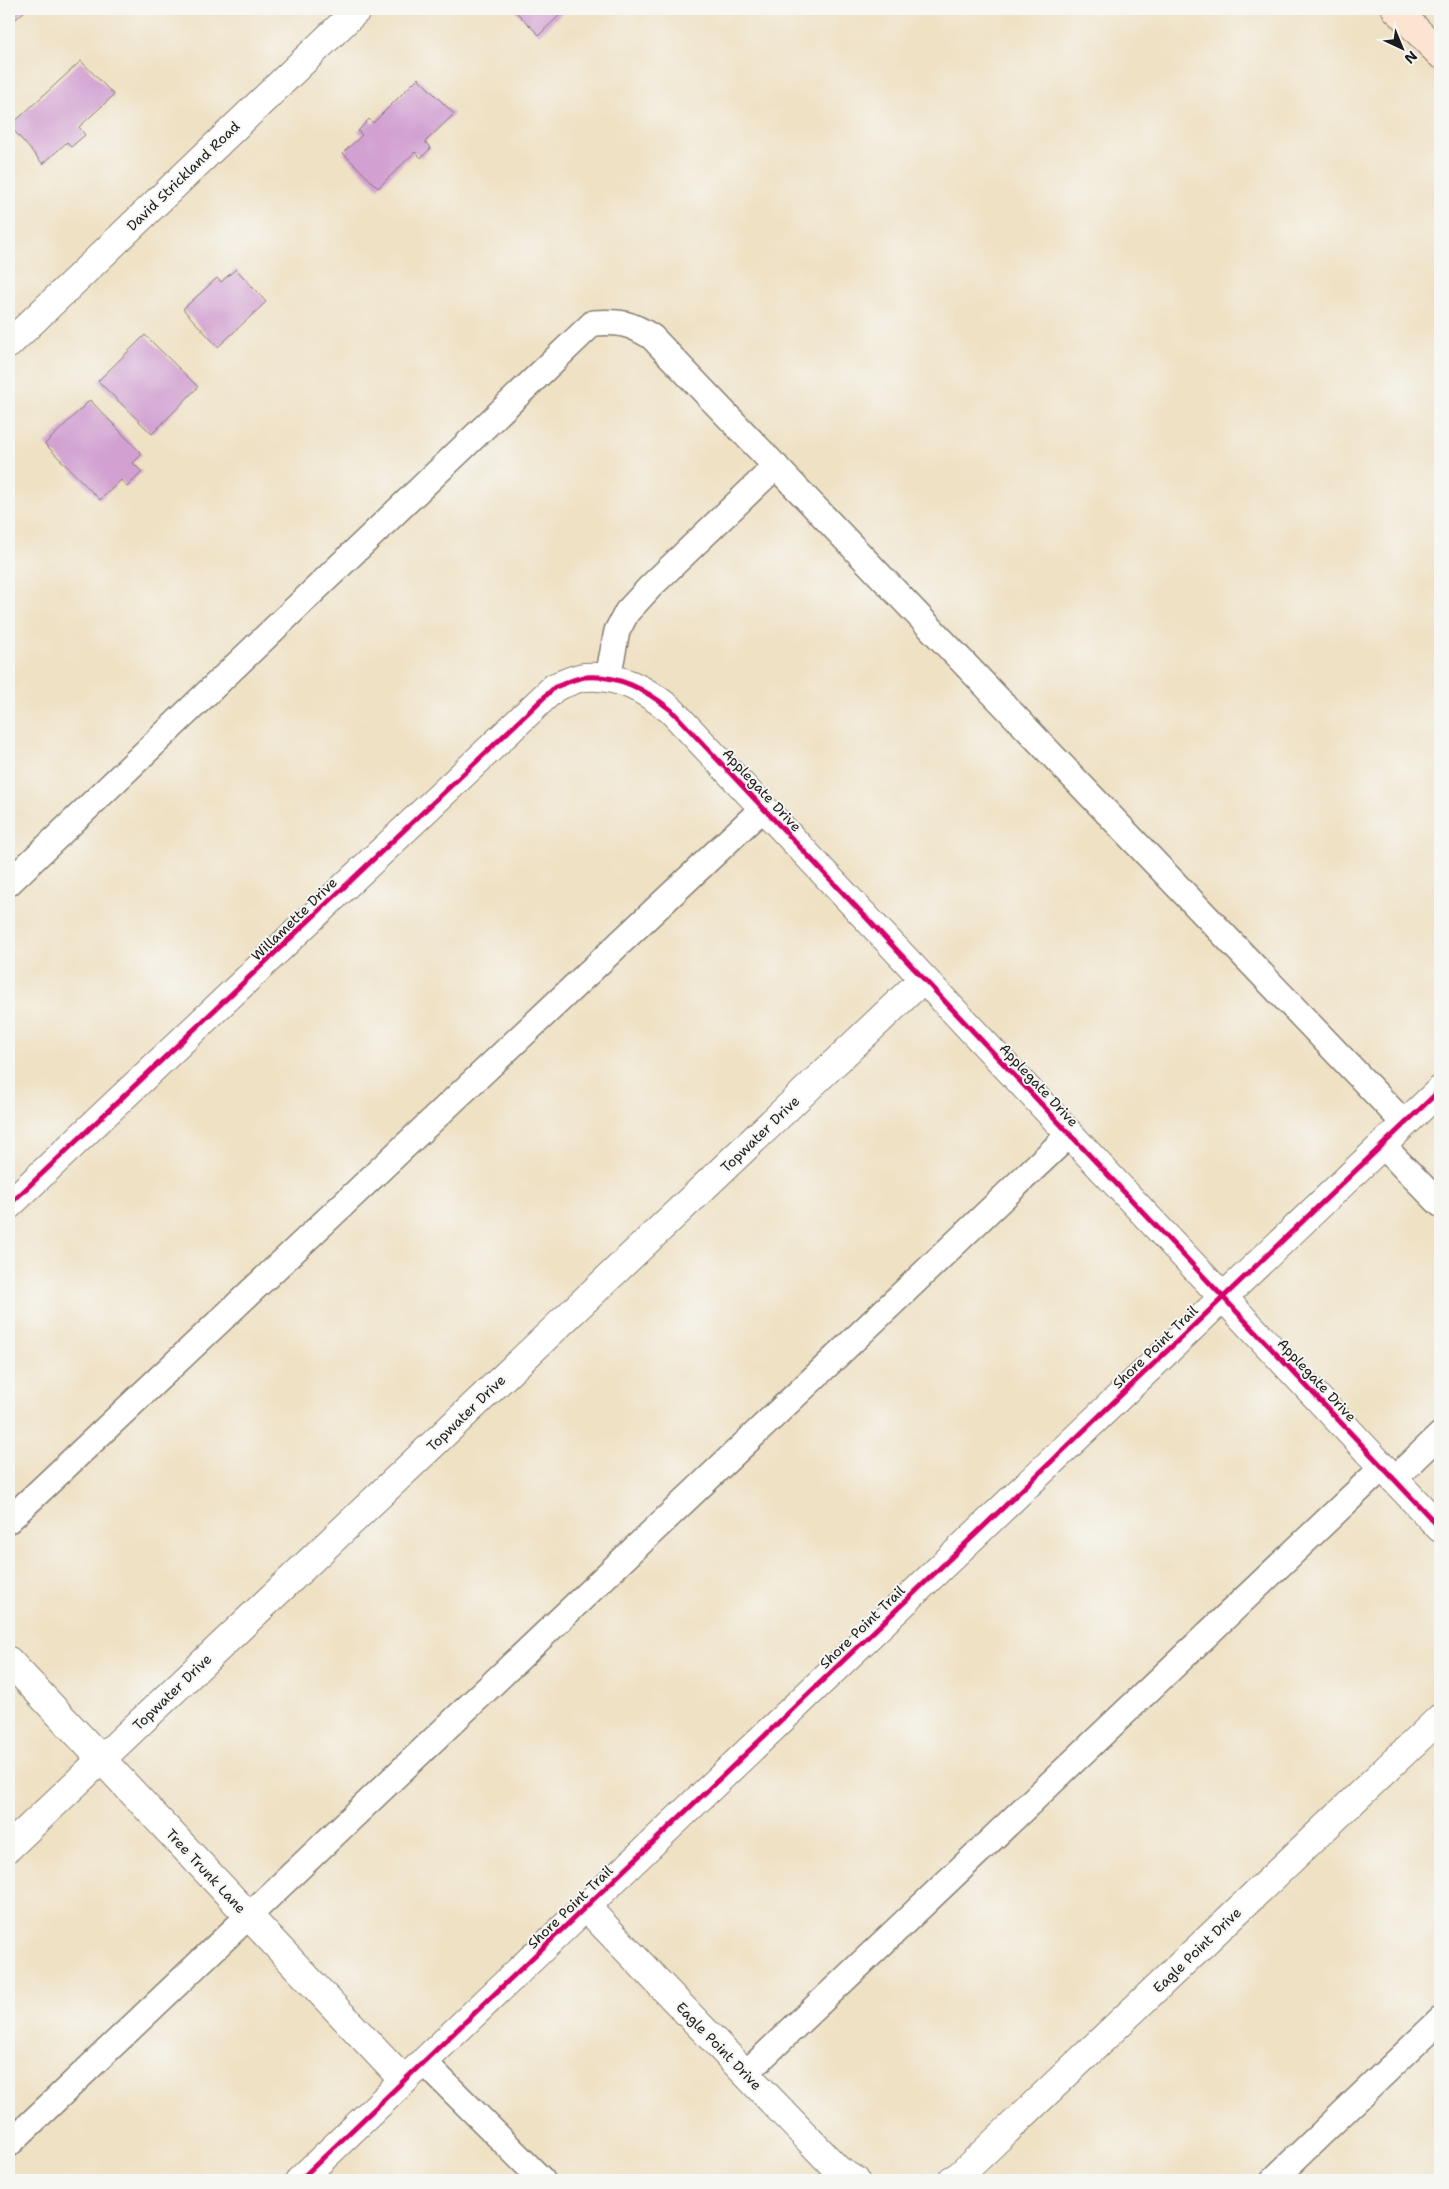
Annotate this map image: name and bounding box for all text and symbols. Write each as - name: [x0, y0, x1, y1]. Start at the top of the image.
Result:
- north arrow: [1376, 22, 1426, 72]
- text: N: [1401, 47, 1421, 68]
- street label: David Strickland Road: [123, 117, 243, 235]
- street label: Applegate Drive: [719, 745, 805, 836]
- street label: Willamette Drive: [247, 873, 341, 965]
- street label: Applegate Drive: [996, 1040, 1082, 1131]
- street label: Topwater Drive: [717, 1092, 803, 1176]
- street label: Shore Point Trail: [1108, 1301, 1202, 1392]
- street label: Applegate Drive: [1274, 1335, 1360, 1426]
- street label: Topwater Drive: [423, 1371, 509, 1455]
- street label: Shore Point Trail: [815, 1581, 909, 1672]
- street label: Topwater Drive: [129, 1650, 215, 1734]
- street label: Tree Trunk Lane: [162, 1825, 250, 1917]
- street label: Shore Point Trail: [523, 1861, 617, 1952]
- street label: Eagle Point Drive: [1149, 1903, 1245, 1997]
- street label: Eagle Point Drive: [672, 1998, 766, 2094]

